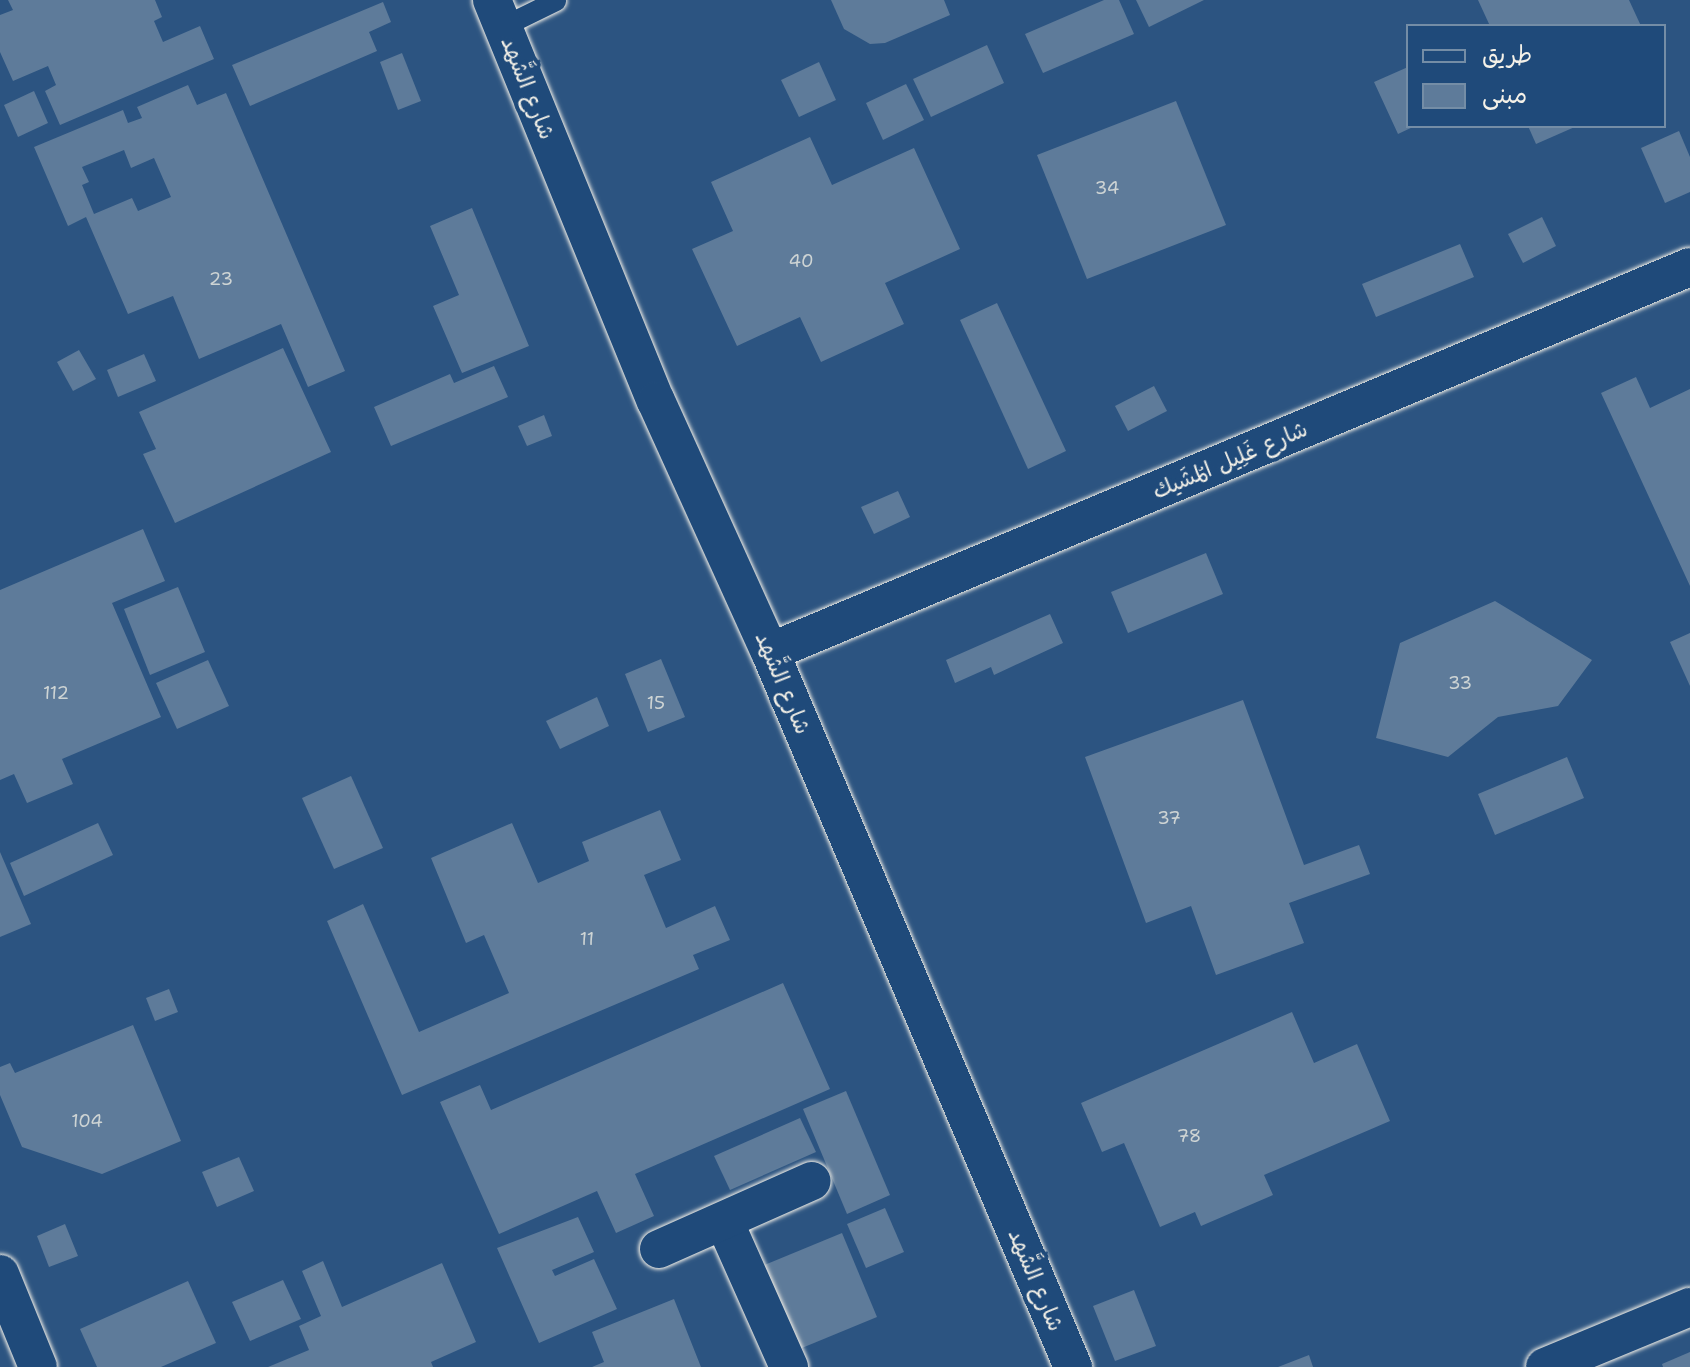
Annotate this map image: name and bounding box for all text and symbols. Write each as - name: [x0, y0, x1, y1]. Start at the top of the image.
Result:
- legend: [1406, 24, 1666, 128]
- street label: شارع الشَّهد: [495, 33, 561, 143]
- text: طريق: [1482, 39, 1532, 71]
- text: مبنى: [1482, 79, 1527, 111]
- house number: 34: [1095, 177, 1119, 199]
- house number: 40: [788, 250, 814, 272]
- house number: 23: [209, 268, 233, 290]
- street label: شارع غَلِيل المُشَيك: [1148, 415, 1312, 505]
- street label: شارع الشَّهد: [750, 628, 816, 738]
- house number: 33: [1448, 672, 1472, 694]
- house number: 112: [43, 682, 69, 704]
- house number: 15: [647, 692, 665, 714]
- house number: 37: [1157, 807, 1181, 829]
- house number: 11: [580, 928, 594, 950]
- house number: 104: [71, 1110, 103, 1132]
- house number: 78: [1177, 1125, 1201, 1147]
- street label: شارع الشَّهد: [1003, 1225, 1069, 1335]

